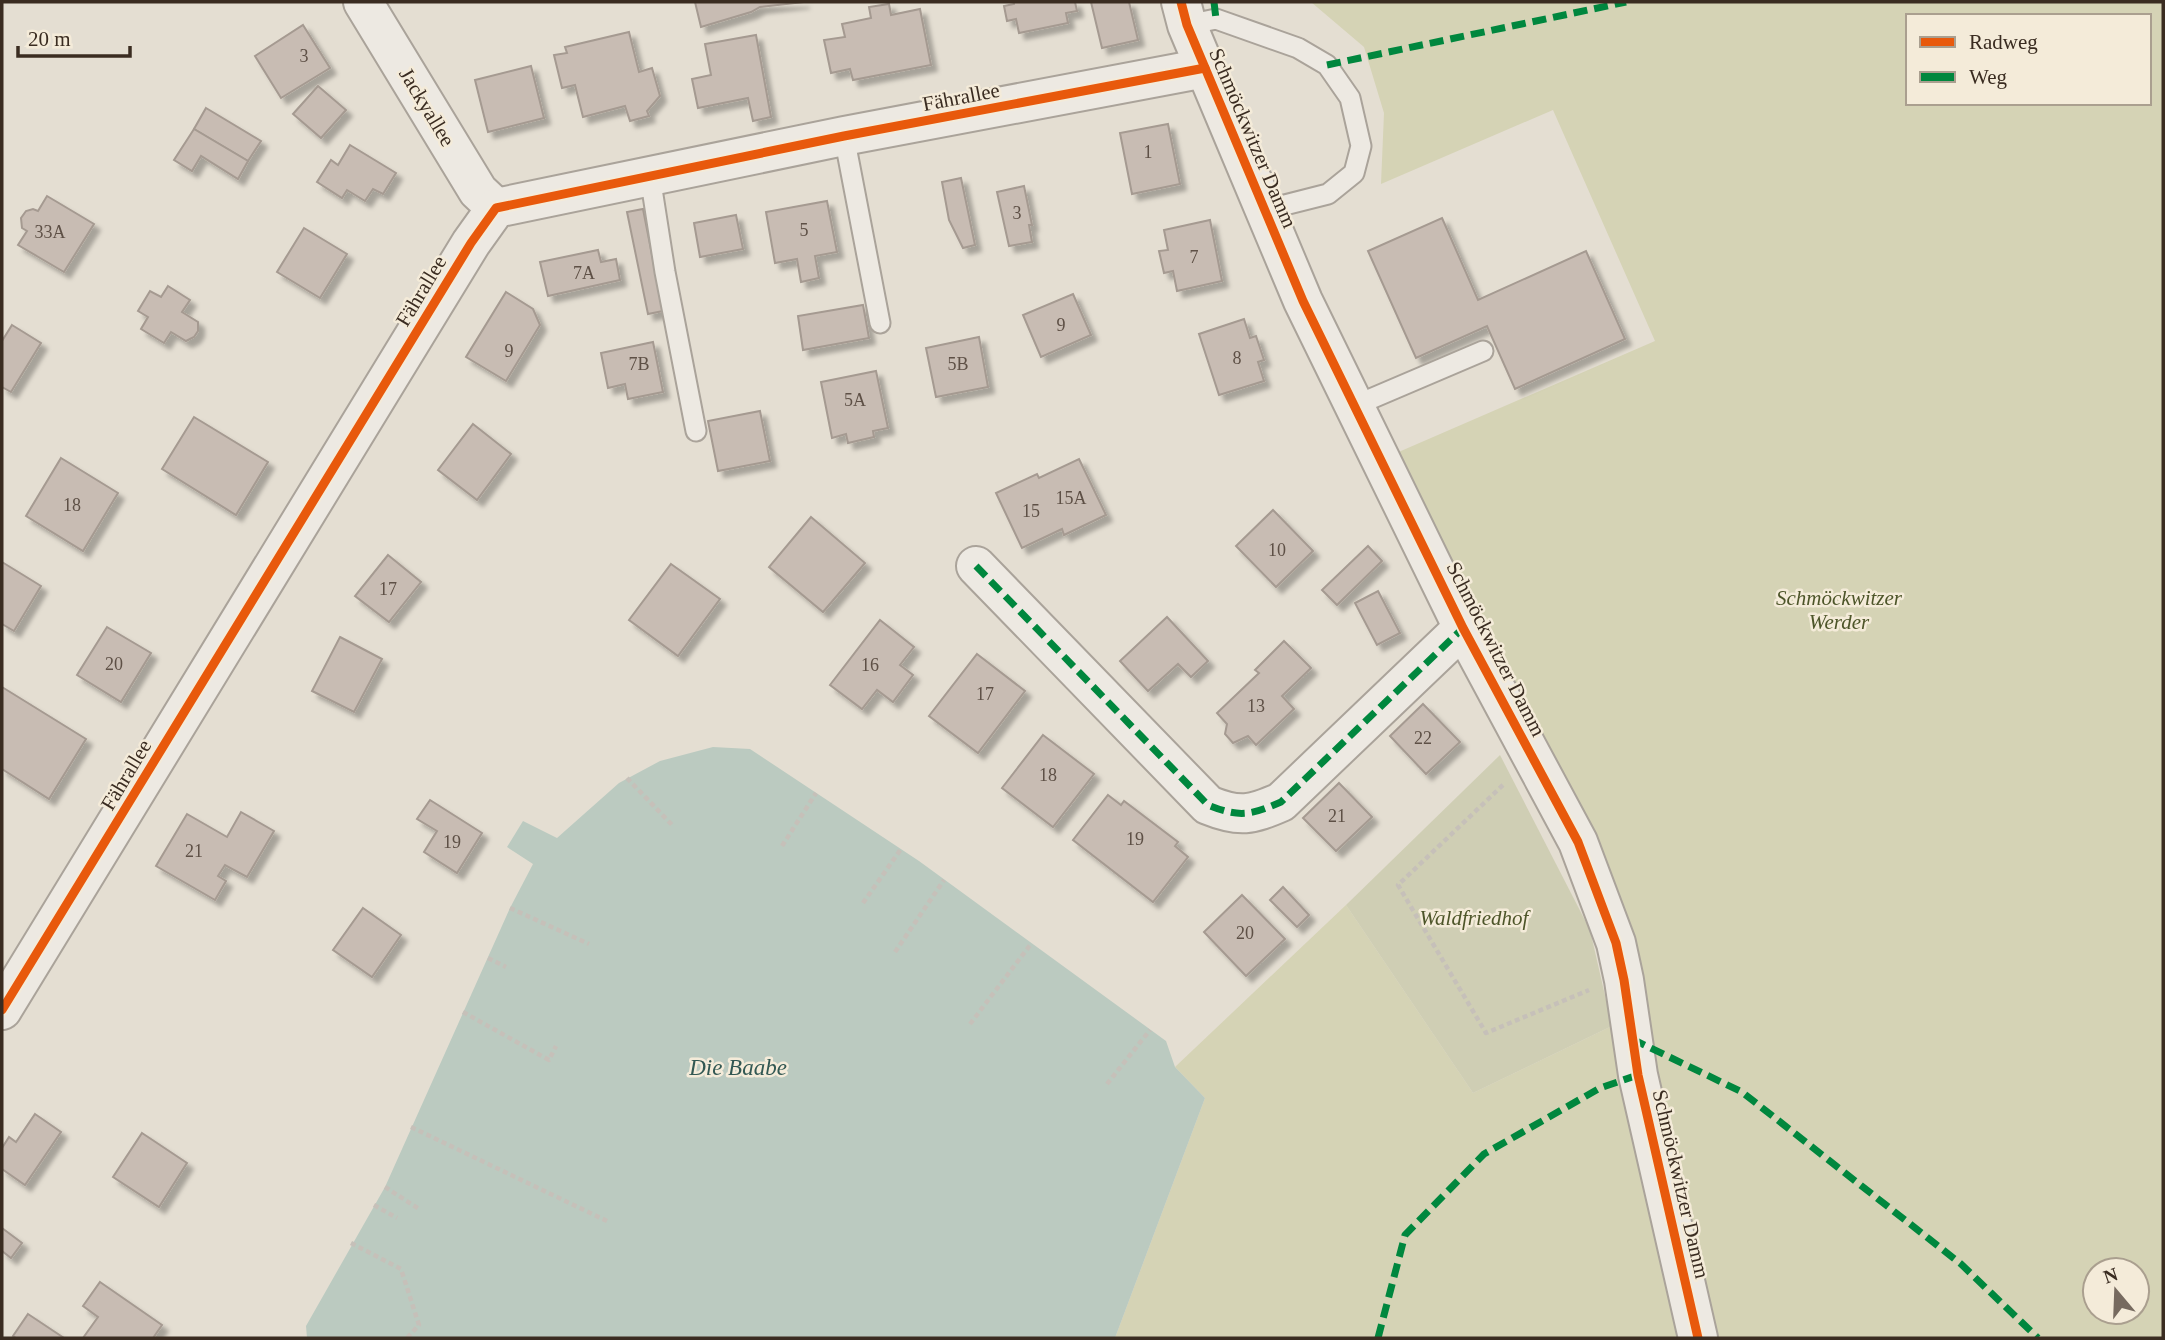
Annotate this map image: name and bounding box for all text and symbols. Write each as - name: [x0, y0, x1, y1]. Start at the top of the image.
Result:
- scale bar: [18, 14, 130, 58]
- legend: [1906, 14, 2151, 105]
- text: 20 m: [28, 27, 71, 51]
- text: Radweg: [1969, 30, 2038, 54]
- street label: Schmöckwitzer Damm: [1204, 44, 1302, 232]
- house number: 3: [300, 46, 309, 66]
- street label: Jackyallee: [394, 63, 460, 151]
- text: Weg: [1969, 65, 2007, 89]
- street label: Fährallee: [920, 78, 1002, 116]
- house number: 1: [1144, 142, 1153, 162]
- house number: 3: [1013, 203, 1022, 223]
- house number: 5: [800, 220, 809, 240]
- house number: 33A: [35, 222, 66, 242]
- house number: 7: [1190, 247, 1199, 267]
- street label: Fährallee: [391, 251, 451, 331]
- house number: 7A: [573, 263, 595, 283]
- house number: 9: [1057, 315, 1066, 335]
- house number: 9: [505, 341, 514, 361]
- house number: 8: [1233, 348, 1242, 368]
- house number: 7B: [628, 354, 650, 374]
- house number: 5B: [947, 354, 969, 374]
- house number: 5A: [844, 390, 866, 410]
- house number: 15A: [1056, 488, 1087, 508]
- house number: 18: [63, 495, 81, 515]
- house number: 15: [1022, 501, 1040, 521]
- house number: 10: [1268, 540, 1286, 560]
- street label: Schmöckwitzer Damm: [1441, 558, 1551, 740]
- house number: 17: [379, 579, 397, 599]
- park label: Schmöckwitzer Werder: [1776, 586, 1903, 634]
- house number: 20: [105, 654, 123, 674]
- house number: 16: [861, 655, 879, 675]
- house number: 17: [976, 684, 994, 704]
- house number: 13: [1247, 696, 1265, 716]
- house number: 22: [1414, 728, 1432, 748]
- street label: Fährallee: [96, 735, 156, 815]
- house number: 18: [1039, 765, 1057, 785]
- house number: 21: [1328, 806, 1346, 826]
- house number: 19: [1126, 829, 1144, 849]
- house number: 19: [443, 832, 461, 852]
- house number: 21: [185, 841, 203, 861]
- park label: Waldfriedhof: [1420, 906, 1532, 930]
- house number: 20: [1236, 923, 1254, 943]
- water label: Die Baabe: [688, 1055, 787, 1080]
- street label: Schmöckwitzer Damm: [1648, 1087, 1714, 1281]
- north arrow: [2081, 1256, 2151, 1326]
- text: N: [2101, 1263, 2121, 1288]

